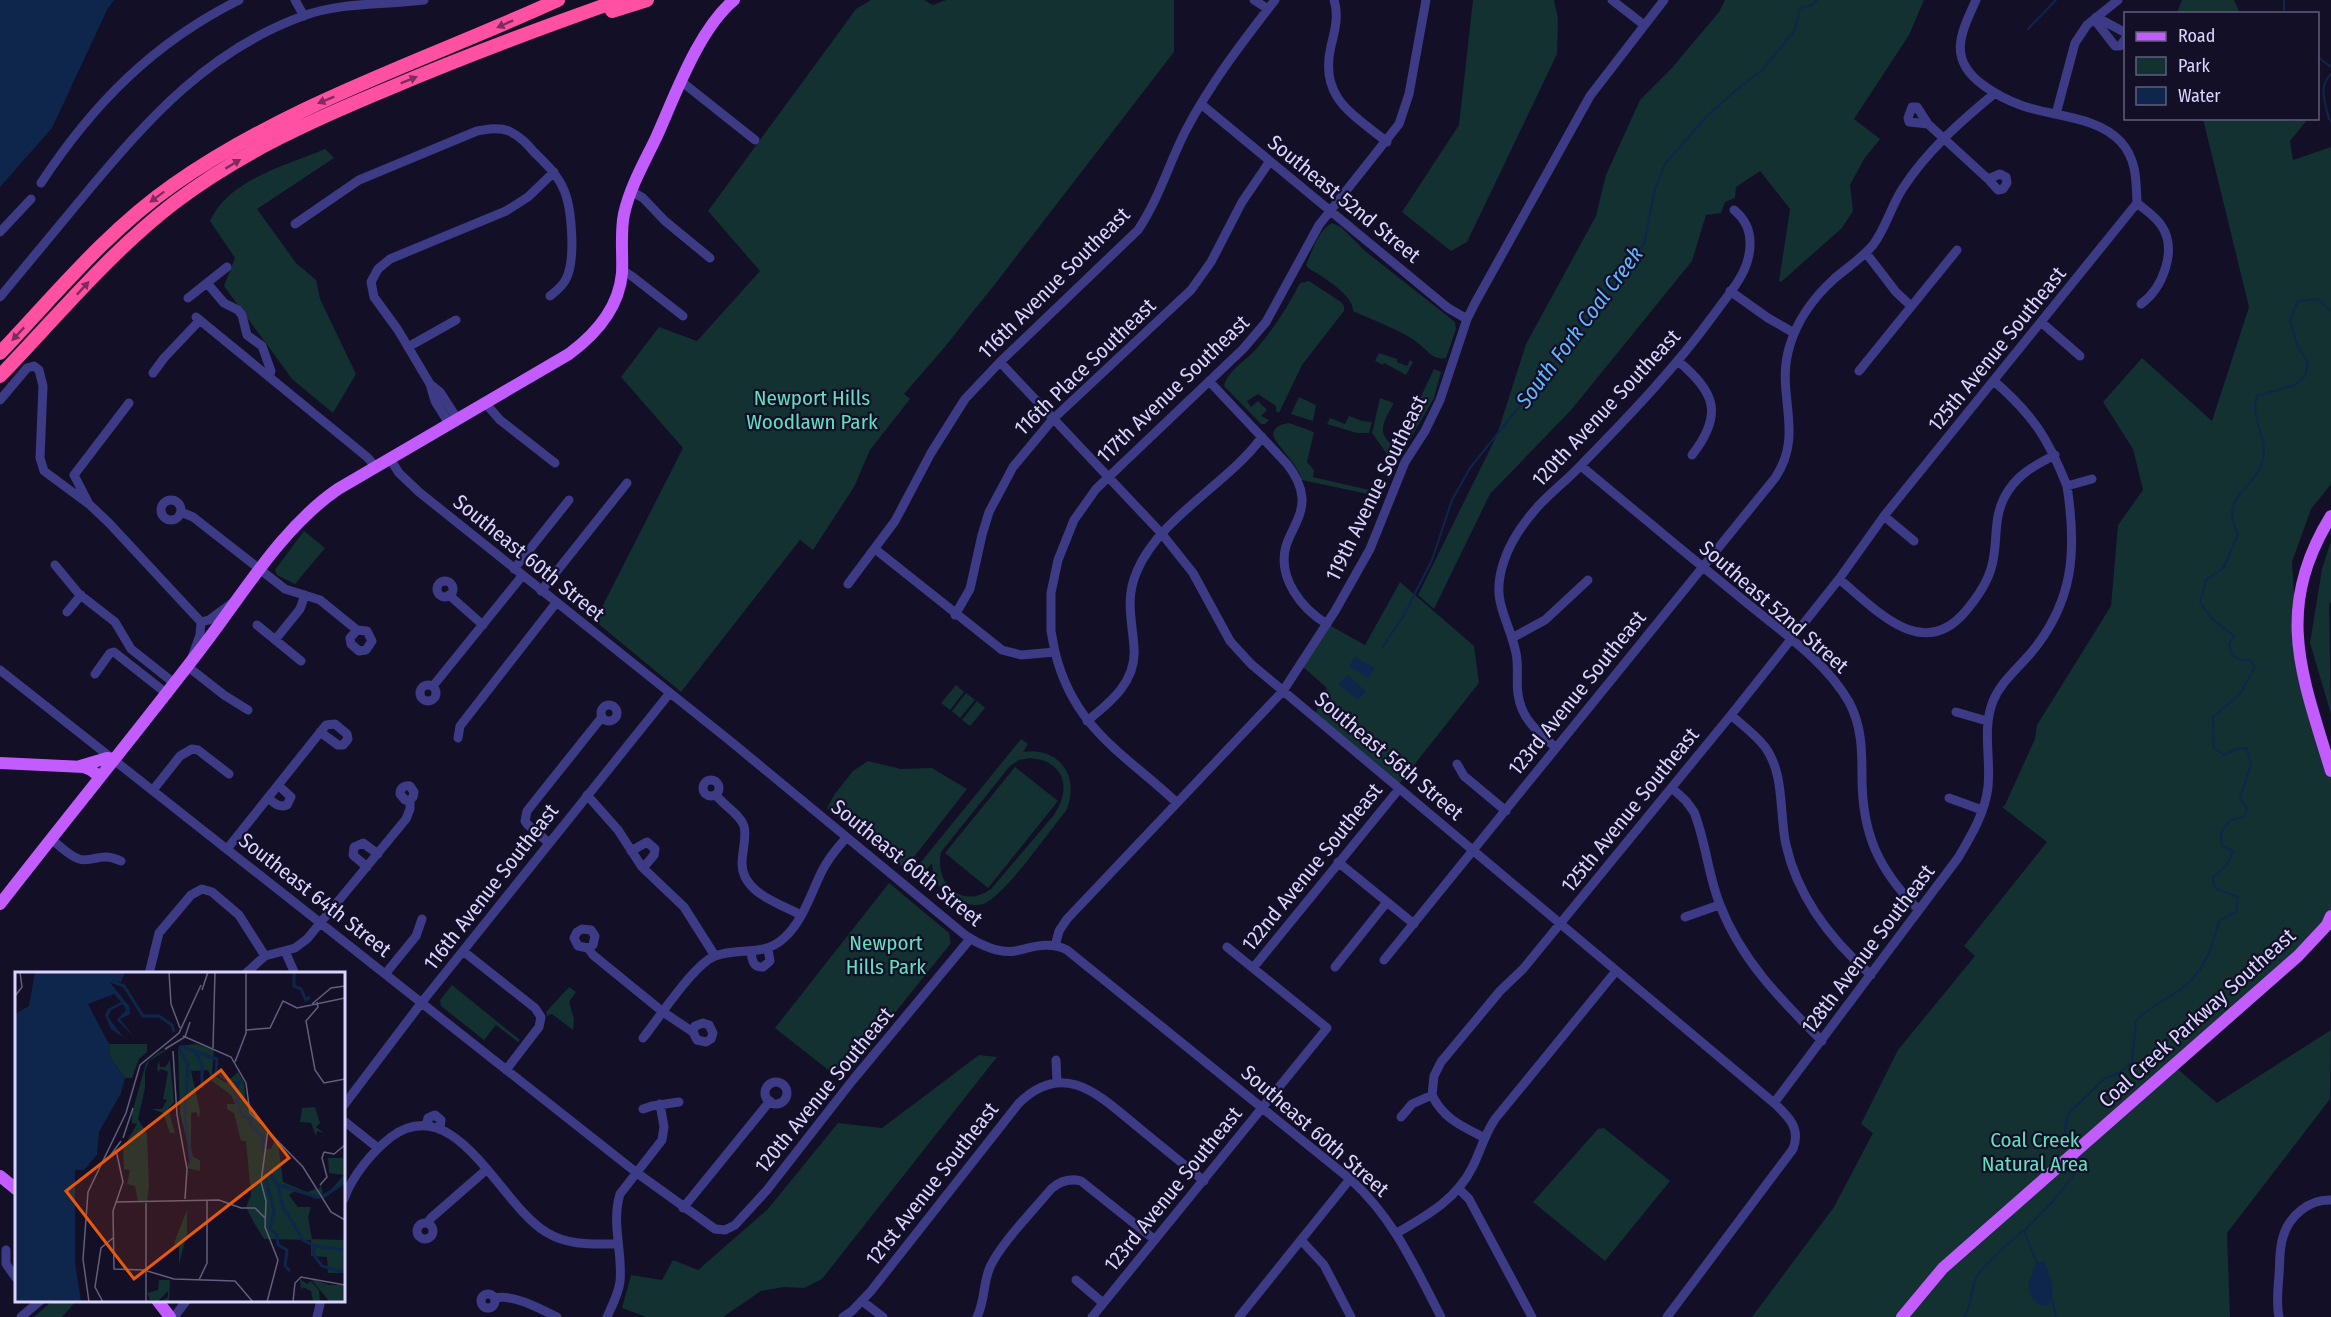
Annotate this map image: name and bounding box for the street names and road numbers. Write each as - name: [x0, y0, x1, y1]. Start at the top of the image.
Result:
- street label: Southeast 52nd Street: [1262, 129, 1426, 269]
- street label: 116th Avenue Southeast: [973, 202, 1135, 364]
- street label: 125th Avenue Southeast: [1923, 261, 2071, 437]
- street label: 116th Place Southeast: [1009, 293, 1161, 441]
- street label: 117th Avenue Southeast: [1091, 309, 1255, 469]
- street label: 120th Avenue Southeast: [1526, 324, 1686, 492]
- street label: 119th Avenue Southeast: [1320, 391, 1432, 585]
- street label: Southeast 60th Street: [448, 489, 610, 627]
- street label: Southeast 52nd Street: [1694, 535, 1854, 679]
- street label: 123rd Avenue Southeast: [1503, 605, 1651, 781]
- street label: Southeast 56th Street: [1309, 686, 1469, 826]
- street label: 125th Avenue Southeast: [1556, 722, 1704, 898]
- street label: 122nd Avenue Southeast: [1236, 778, 1388, 956]
- street label: Southeast 60th Street: [826, 794, 988, 932]
- street label: 116th Avenue Southeast: [418, 799, 564, 975]
- street label: Southeast 64th Street: [233, 827, 397, 963]
- street label: 128th Avenue Southeast: [1796, 859, 1940, 1039]
- street label: Coal Creek Parkway Southeast: [2093, 923, 2301, 1113]
- street label: 120th Avenue Southeast: [749, 1002, 899, 1178]
- street label: Southeast 60th Street: [1236, 1060, 1394, 1202]
- street label: 121st Avenue Southeast: [860, 1097, 1004, 1271]
- street label: 123rd Avenue Southeast: [1099, 1101, 1247, 1277]

